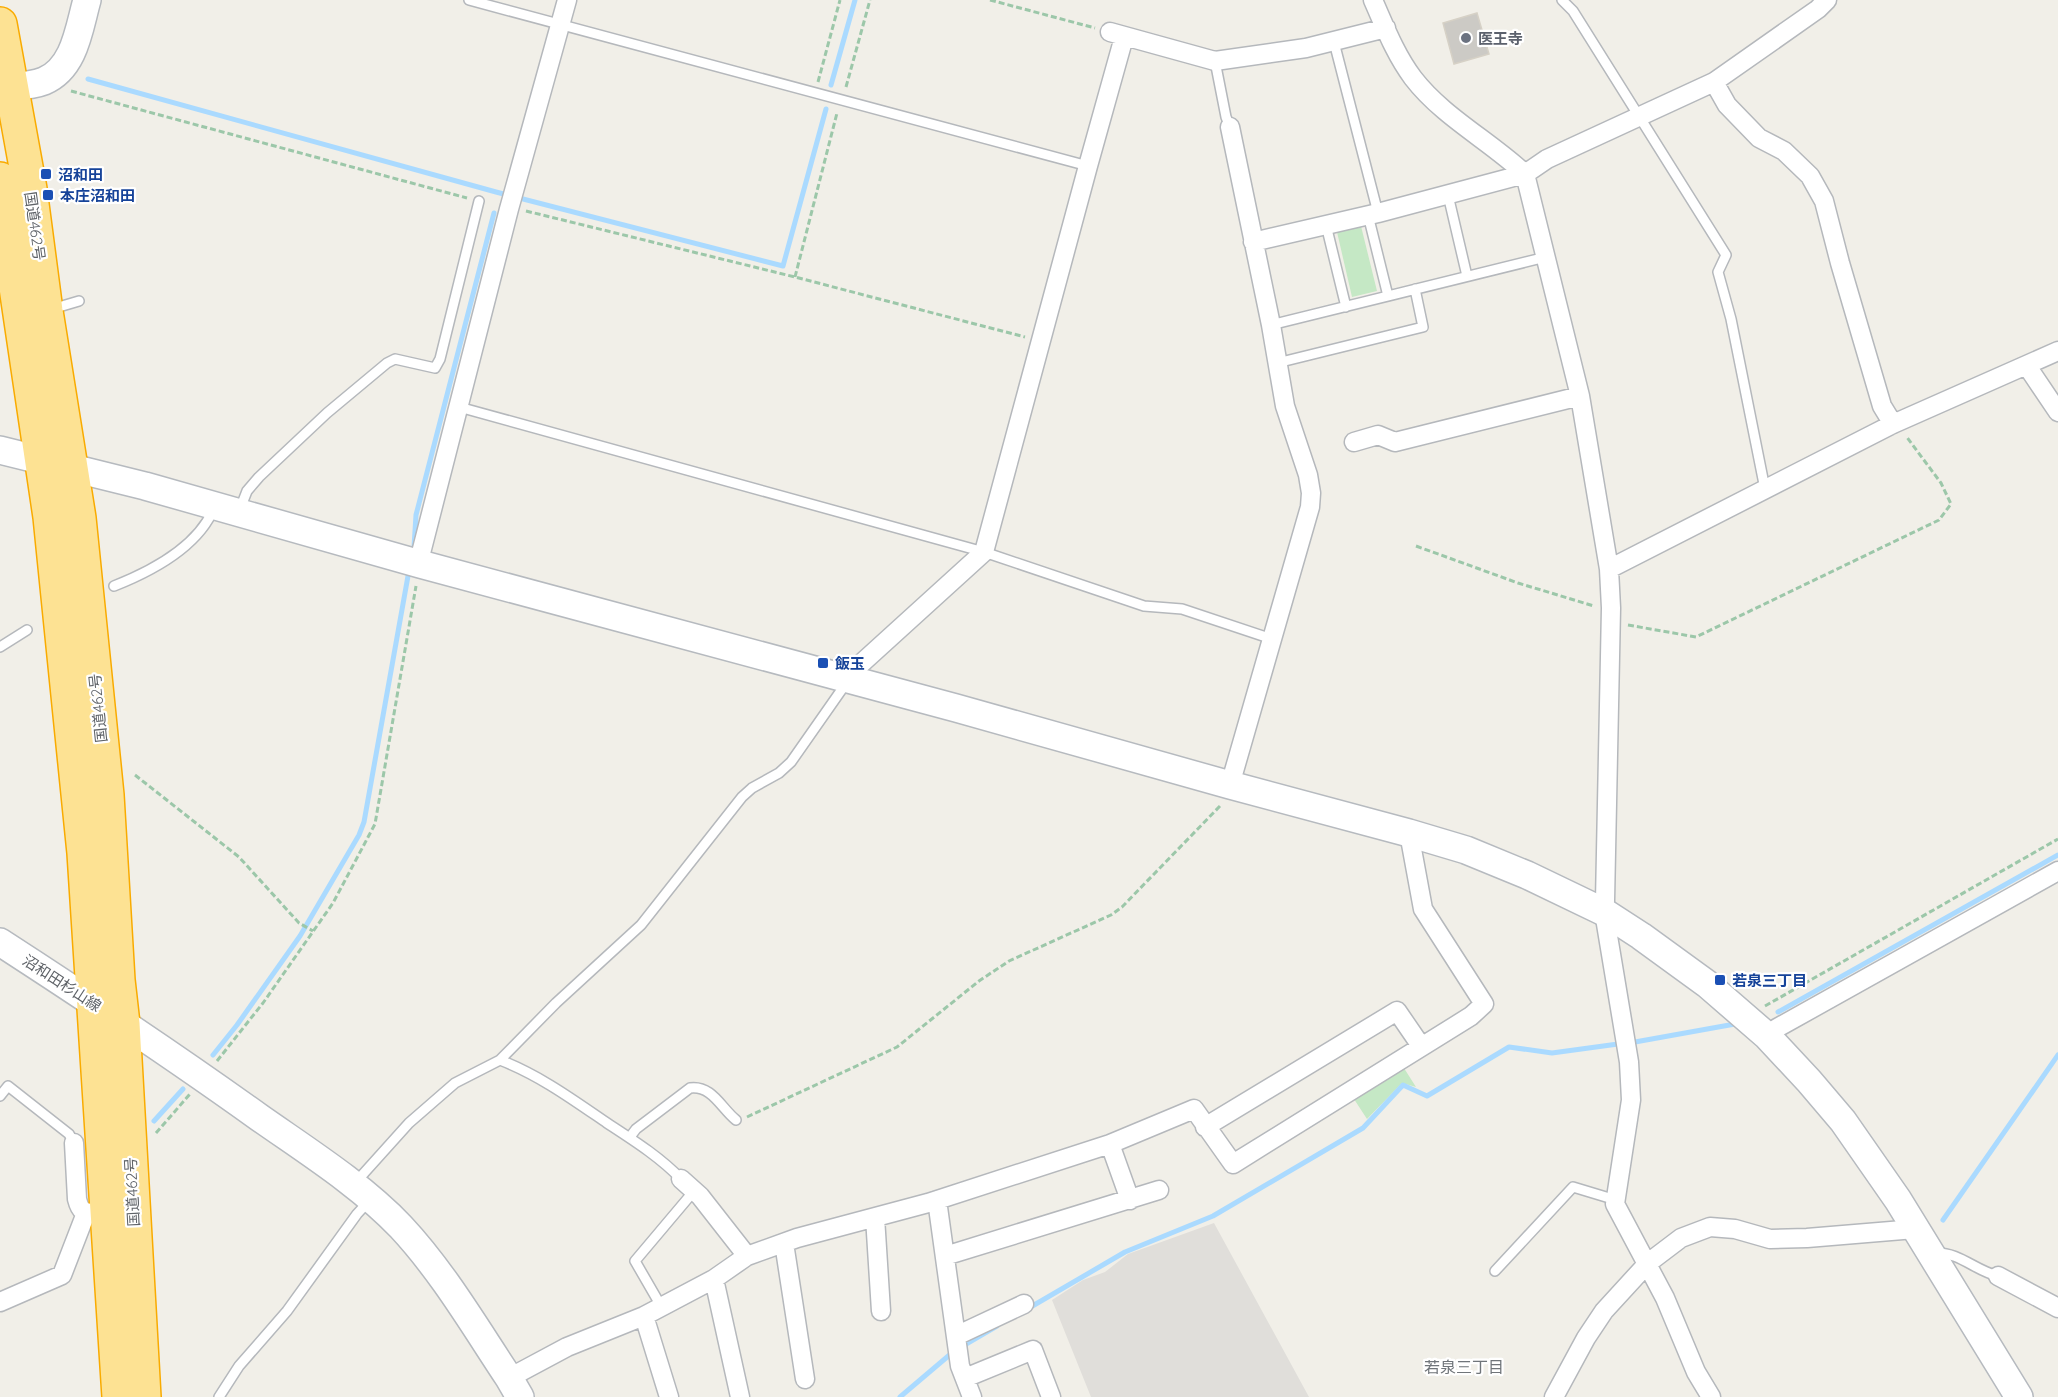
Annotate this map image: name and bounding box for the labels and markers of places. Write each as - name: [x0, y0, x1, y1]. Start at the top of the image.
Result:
- place label: 医王寺: [1478, 29, 1523, 48]
- marker: 医王寺: [1459, 31, 1473, 45]
- place label: 沼和田: [58, 165, 103, 184]
- marker: 沼和田: [39, 167, 53, 181]
- place label: 本庄沼和田: [60, 186, 135, 205]
- marker: 本庄沼和田: [41, 188, 55, 202]
- place label: 飯玉: [835, 654, 865, 673]
- marker: 飯玉: [816, 656, 830, 670]
- place label: 若泉三丁目: [1732, 971, 1807, 990]
- marker: 若泉三丁目: [1713, 973, 1727, 987]

